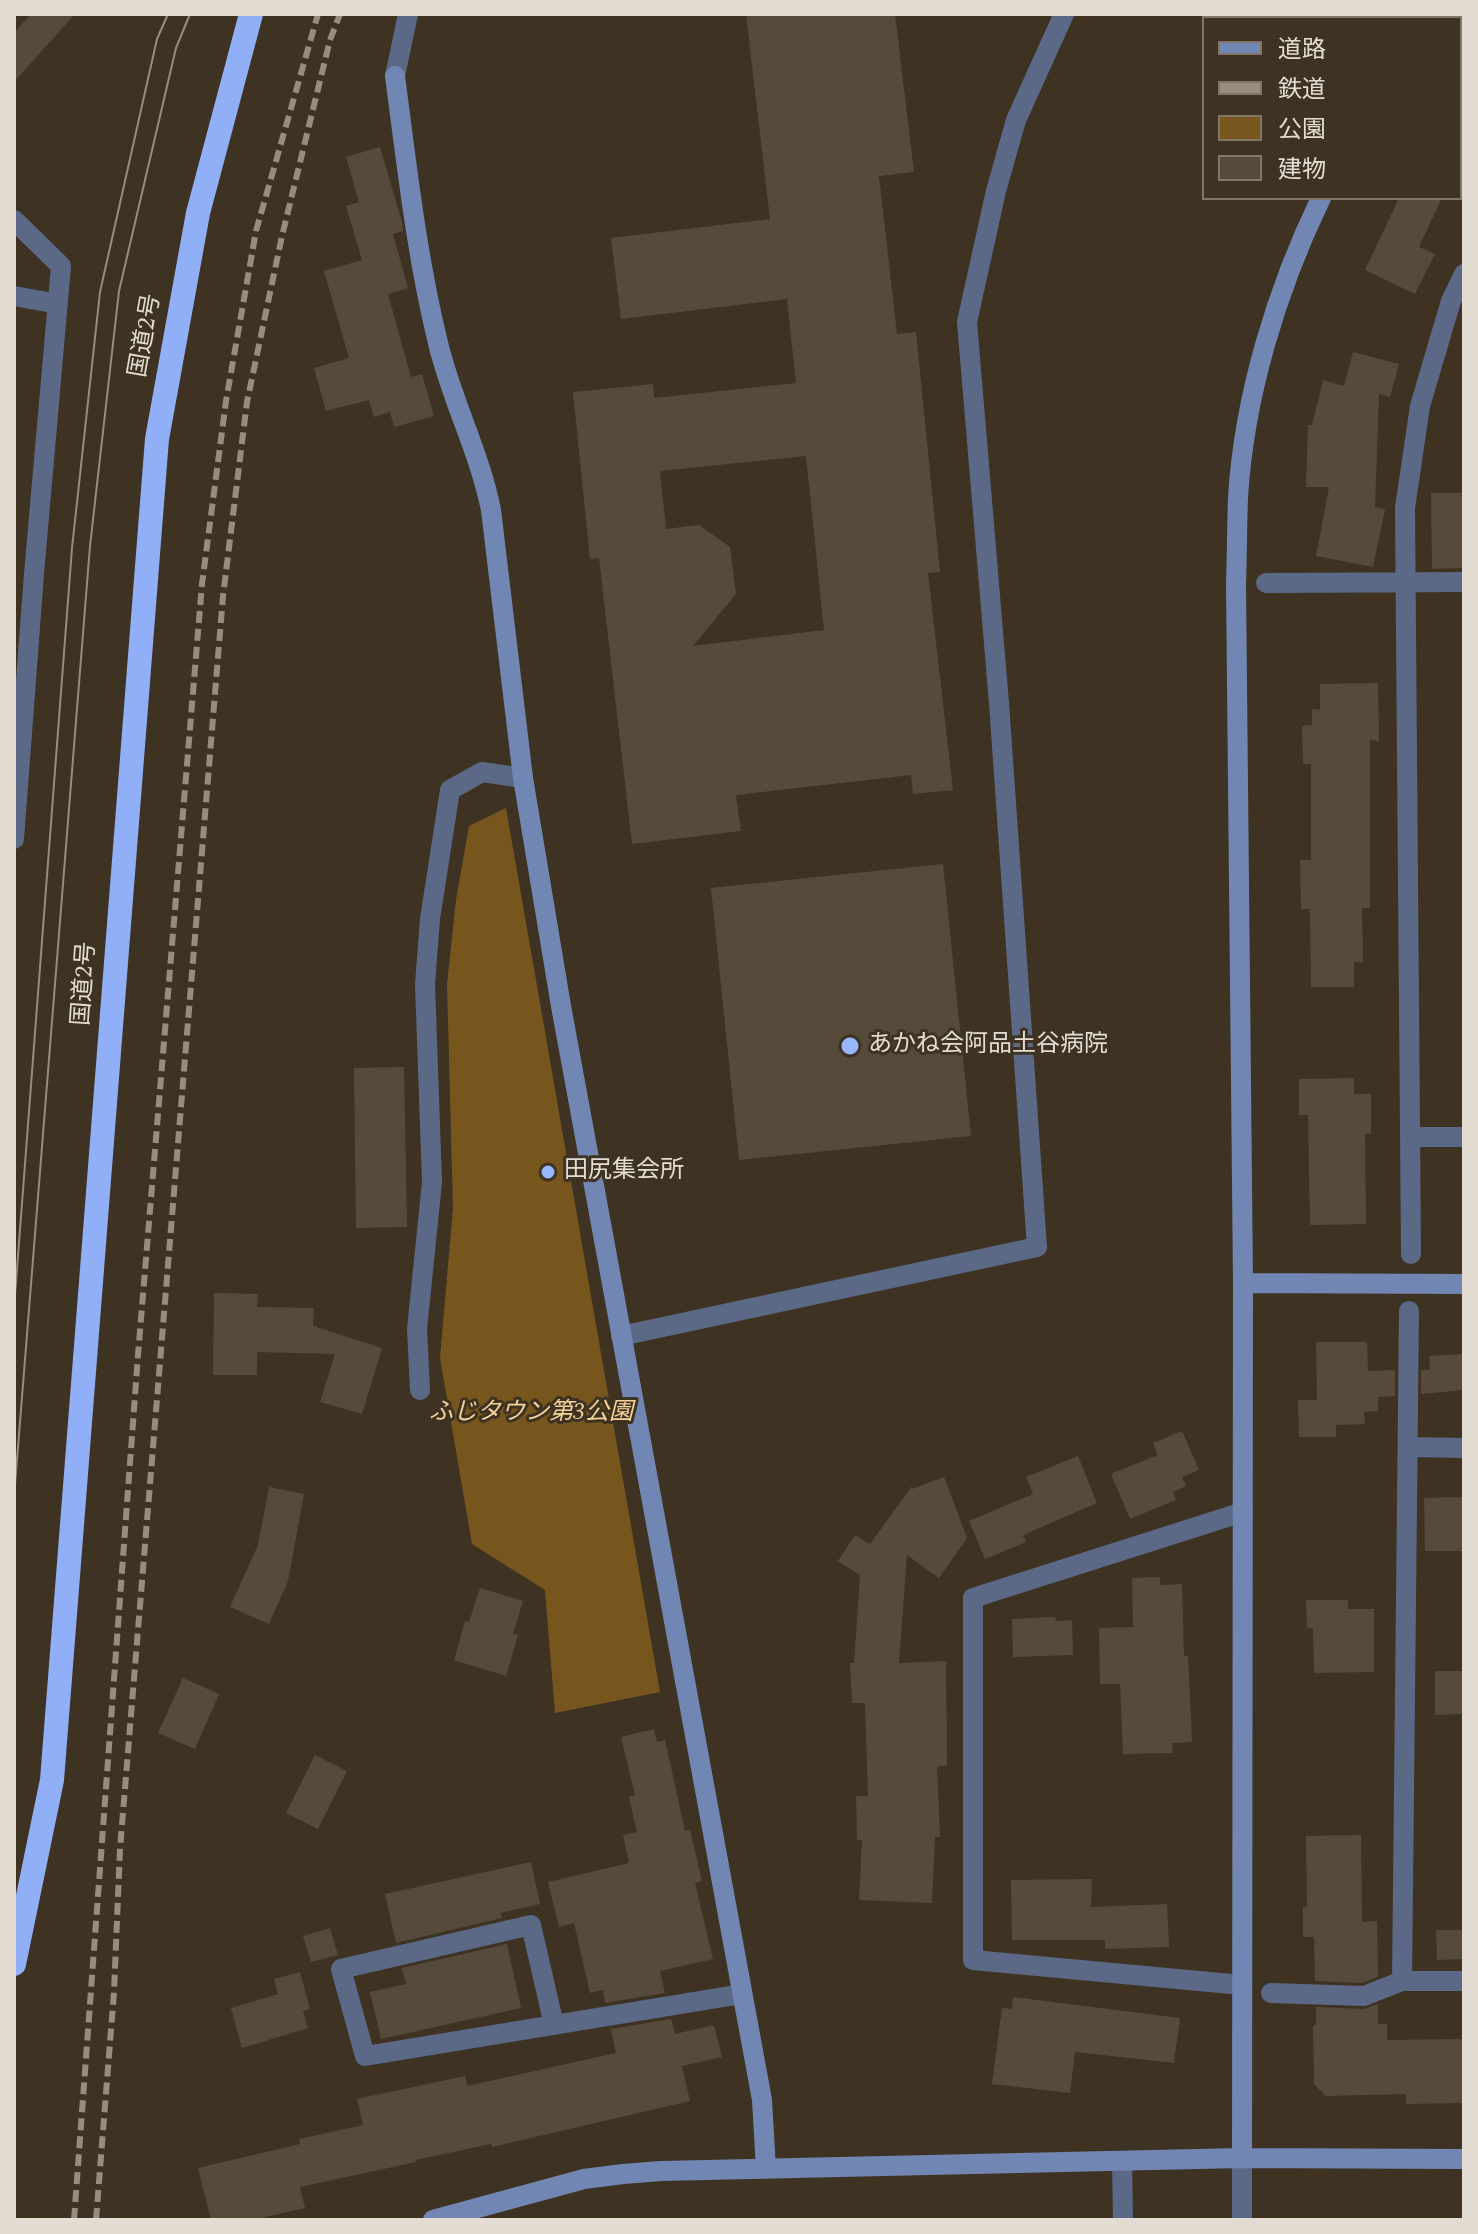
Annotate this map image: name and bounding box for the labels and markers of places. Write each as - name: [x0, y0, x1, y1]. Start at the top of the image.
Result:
- place label: あかね会阿品土谷病院: [868, 1032, 1108, 1060]
- marker: あかね会阿品土谷病院: [839, 1035, 861, 1057]
- place label: 田尻集会所: [564, 1158, 684, 1186]
- marker: 田尻集会所: [539, 1163, 557, 1181]

